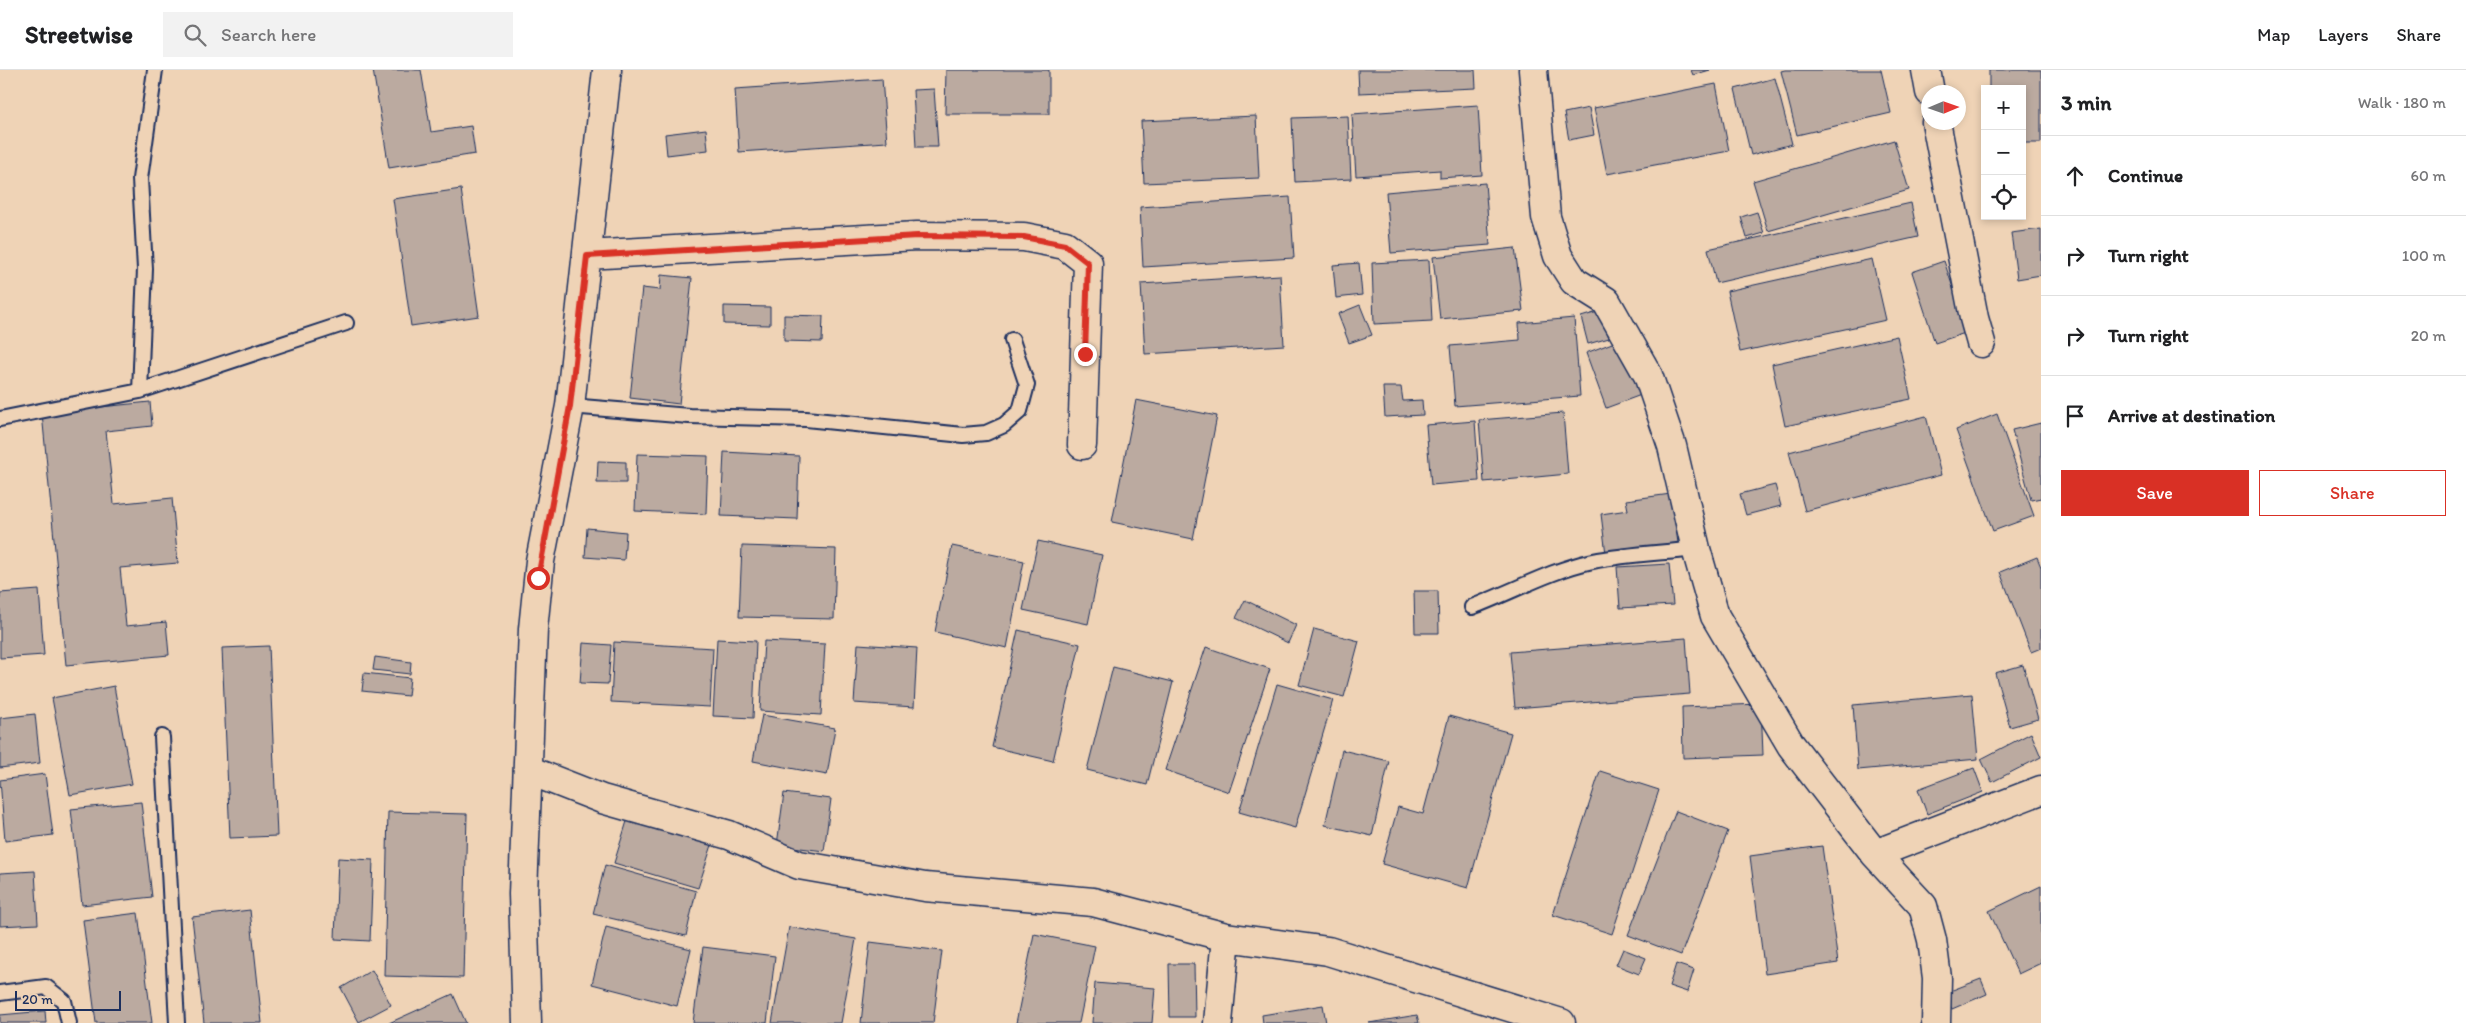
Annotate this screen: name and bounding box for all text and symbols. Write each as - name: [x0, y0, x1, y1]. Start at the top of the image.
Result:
- search box: [163, 12, 513, 57]
- text: Streetwise: [25, 20, 133, 49]
- icon: search: [181, 21, 209, 49]
- text: Search here: [221, 23, 316, 46]
- text: Map: [2257, 24, 2290, 46]
- text: Layers: [2318, 24, 2368, 46]
- text: Share: [2396, 24, 2441, 46]
- north arrow: [1921, 85, 1966, 130]
- map controls: [1981, 85, 2026, 220]
- button: +: [1981, 85, 2026, 130]
- text: 3 min: [2061, 90, 2111, 115]
- text: Walk · 180 m: [2358, 93, 2446, 112]
- button: −: [1981, 130, 2026, 175]
- icon: ahead: [2061, 162, 2089, 190]
- text: Continue: [2108, 164, 2183, 187]
- text: 60 m: [2411, 166, 2446, 185]
- button: locate: [1981, 175, 2026, 220]
- icon: right: [2061, 242, 2089, 270]
- text: Turn right: [2108, 244, 2189, 267]
- text: 100 m: [2402, 246, 2446, 265]
- icon: right: [2061, 322, 2089, 350]
- text: Turn right: [2108, 324, 2189, 347]
- text: 20 m: [2411, 326, 2446, 345]
- route end: [1074, 343, 1097, 366]
- icon: arrive: [2061, 402, 2089, 430]
- text: Arrive at destination: [2108, 404, 2275, 427]
- button: Save: [2061, 470, 2249, 516]
- button: Share: [2259, 470, 2446, 516]
- route start: [527, 567, 550, 590]
- scale bar: [15, 988, 121, 1011]
- text: 20 m: [22, 991, 53, 1008]

